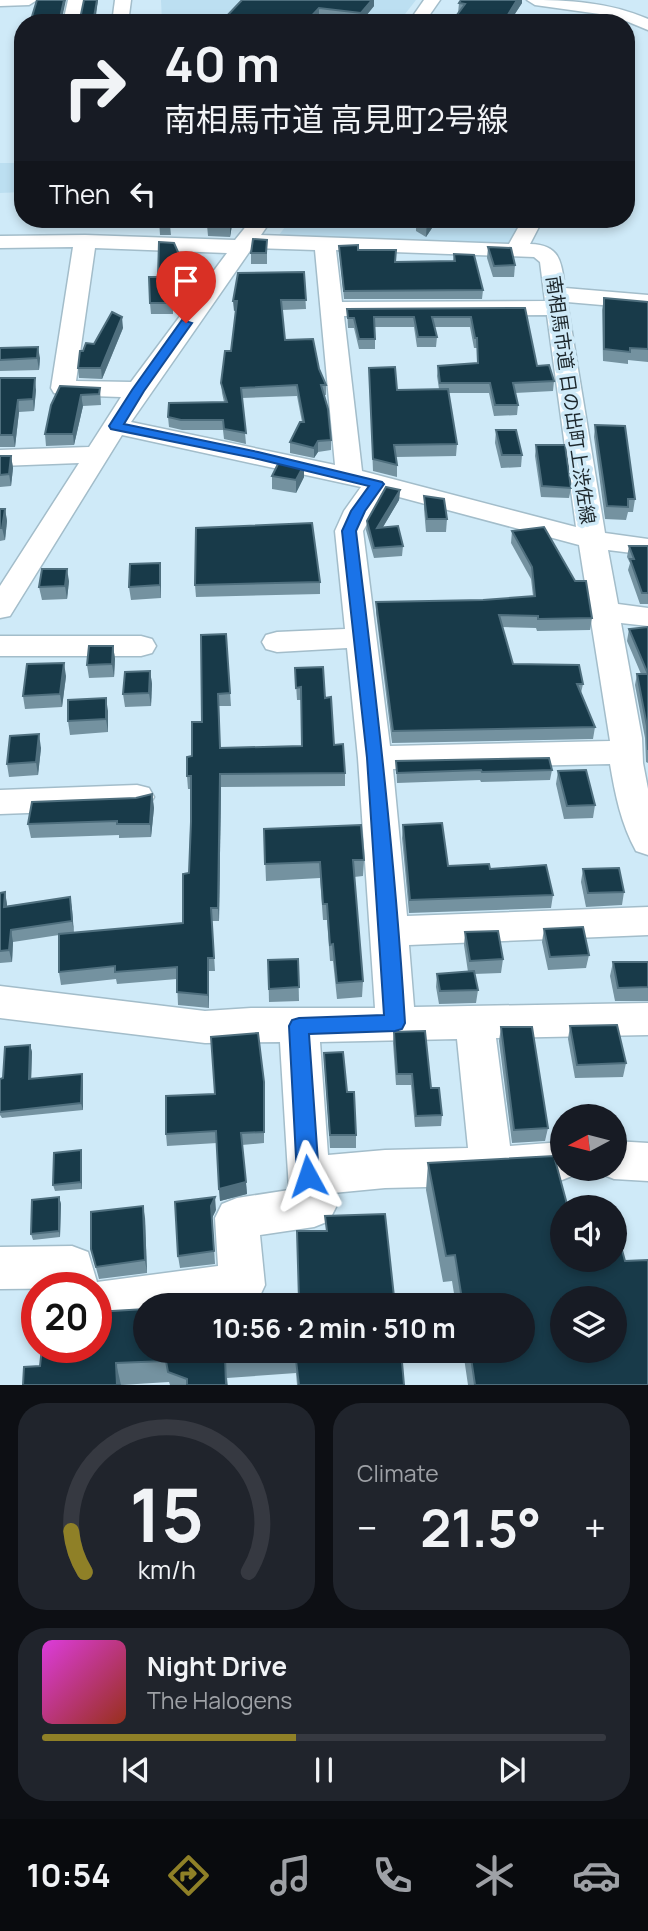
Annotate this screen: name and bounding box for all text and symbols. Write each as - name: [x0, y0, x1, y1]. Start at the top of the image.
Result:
- text: 40 m: [164, 30, 280, 97]
- icon: right: [49, 42, 140, 133]
- text: 南相馬市道 高見町2号線: [164, 97, 509, 141]
- icon: left: [124, 175, 162, 213]
- text: Then: [49, 176, 110, 212]
- pin: [156, 251, 216, 323]
- icon: arrive: [167, 262, 205, 300]
- street label: 南相馬市道 日の出町上渋佐線: [541, 274, 601, 526]
- north arrow: [550, 1104, 626, 1181]
- map controls: [550, 1104, 627, 1363]
- position arrow: [271, 1139, 345, 1213]
- button: sound: [550, 1195, 627, 1272]
- speed limit sign: 20: [21, 1272, 112, 1363]
- button: layers: [550, 1286, 627, 1363]
- text: 10:56 · 2 min · 510 m: [212, 1310, 456, 1346]
- text: Climate: [357, 1457, 439, 1489]
- text: 15: [129, 1465, 204, 1565]
- text: 21.5°: [420, 1492, 541, 1563]
- text: −: [357, 1501, 378, 1553]
- text: +: [584, 1501, 606, 1553]
- text: km/h: [137, 1552, 196, 1587]
- text: Night Drive: [147, 1648, 287, 1684]
- text: The Halogens: [147, 1684, 292, 1716]
- icon: previous: [117, 1751, 155, 1789]
- icon: pause: [305, 1751, 343, 1789]
- icon: next: [493, 1751, 531, 1789]
- icon: directions: [164, 1851, 213, 1900]
- icon: music: [266, 1851, 315, 1900]
- icon: phone: [368, 1851, 417, 1900]
- icon: climate: [470, 1851, 519, 1900]
- icon: car: [572, 1851, 621, 1900]
- text: 10:54: [27, 1853, 111, 1897]

